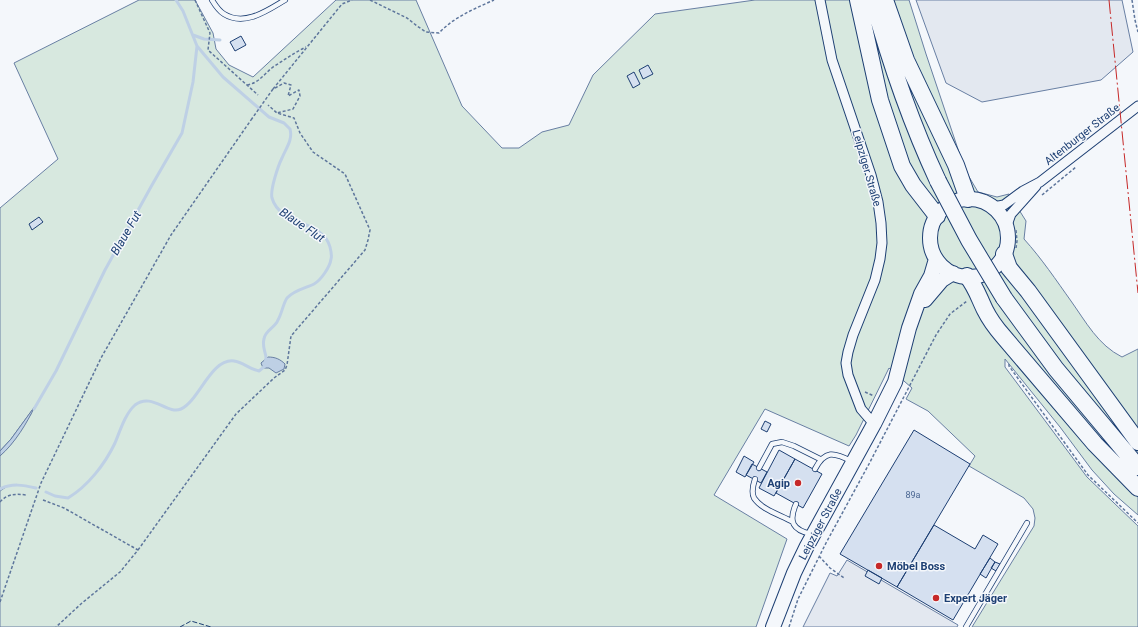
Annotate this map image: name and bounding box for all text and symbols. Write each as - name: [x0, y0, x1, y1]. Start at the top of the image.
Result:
- street label: Altenburger Straße: [1042, 101, 1123, 168]
- street label: Leipziger Straße: [849, 128, 884, 208]
- water label: Blaue Flut: [277, 205, 327, 245]
- water label: Blaue Fut: [108, 208, 144, 257]
- place label: Agip: [767, 477, 790, 490]
- marker: Agip: [793, 478, 803, 488]
- street label: Leipziger Straße: [796, 486, 845, 562]
- house number: 89a: [905, 490, 921, 500]
- place label: Möbel Boss: [887, 560, 945, 573]
- marker: Möbel Boss: [874, 561, 884, 571]
- place label: Expert Jäger: [944, 592, 1007, 605]
- marker: Expert Jäger: [931, 593, 941, 603]

